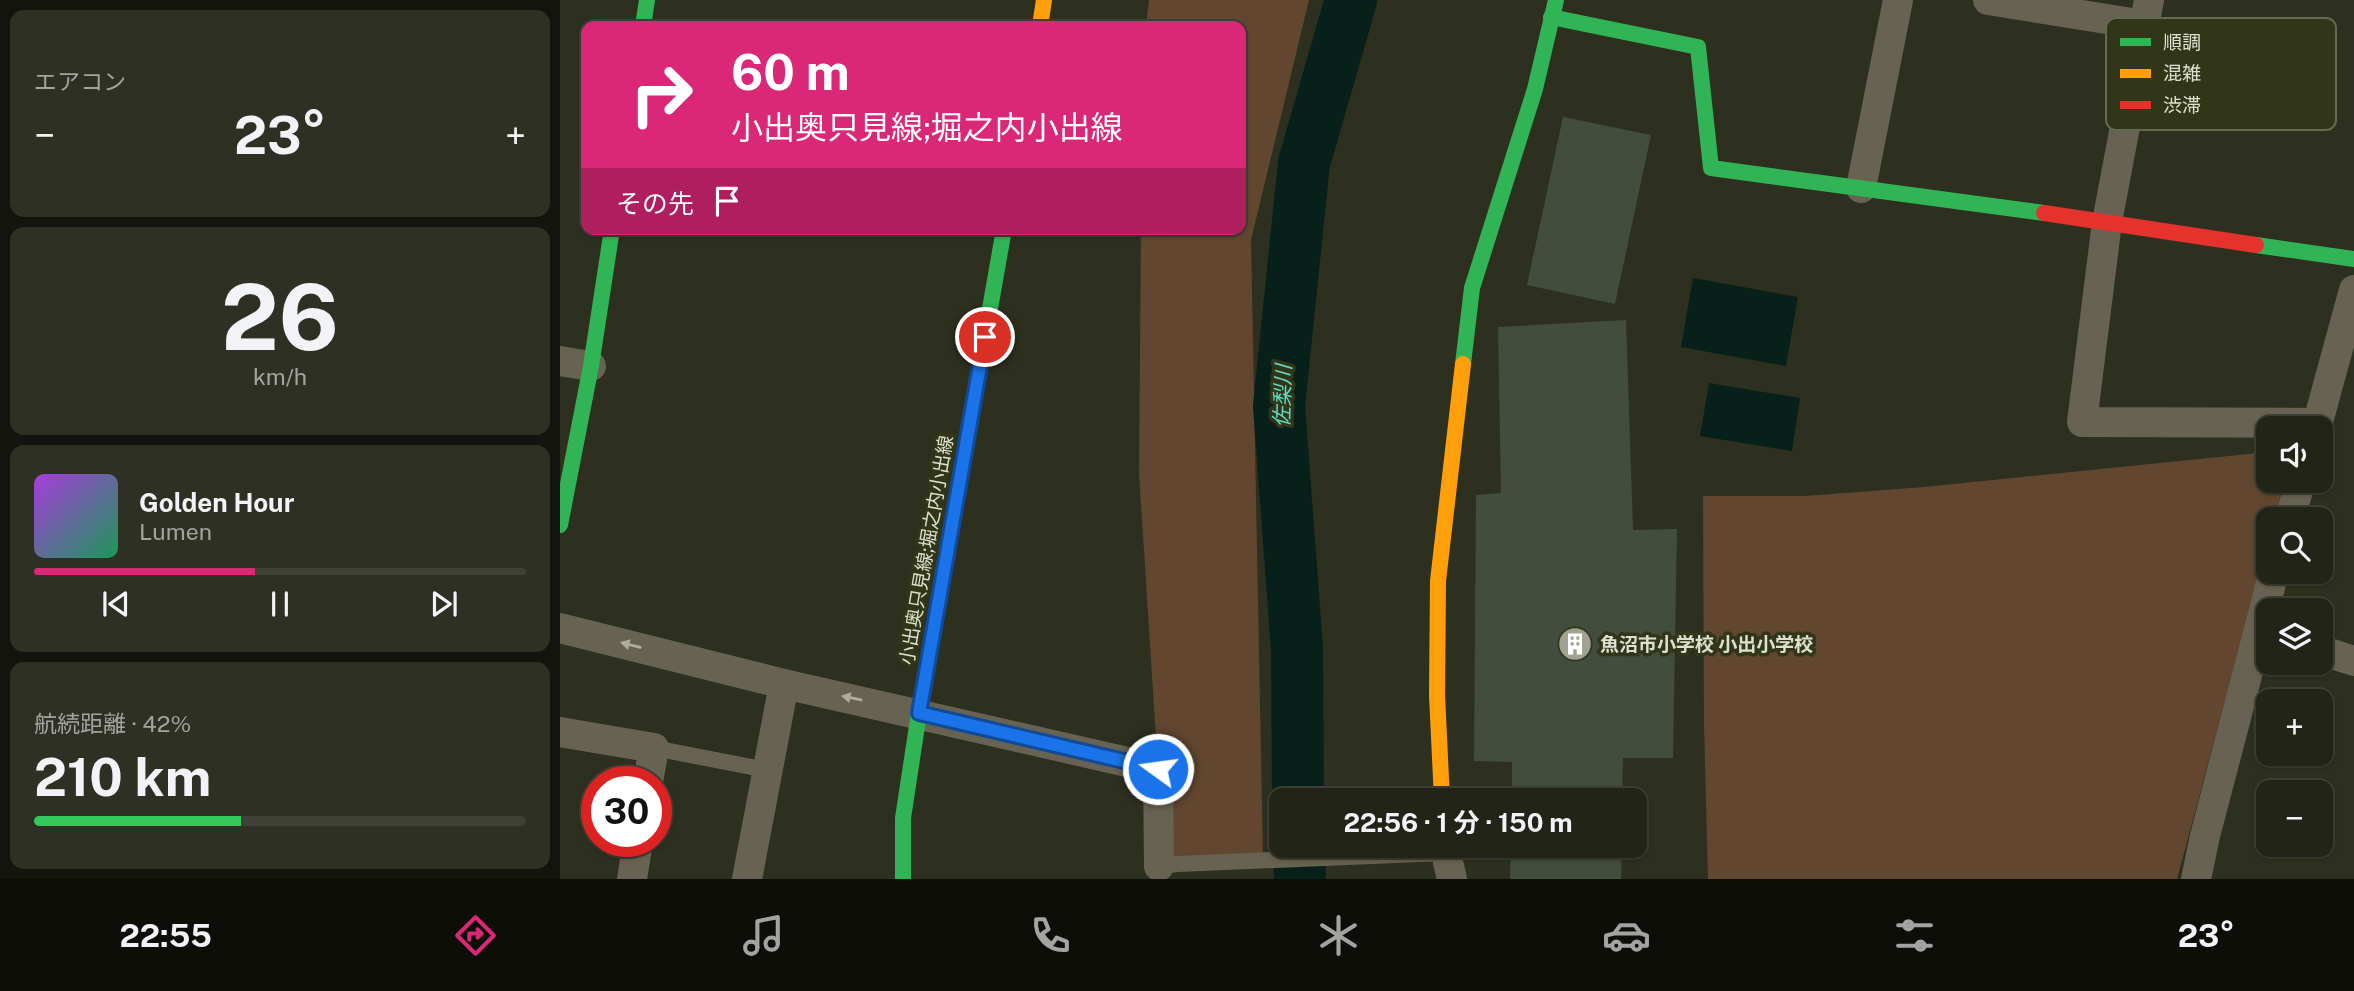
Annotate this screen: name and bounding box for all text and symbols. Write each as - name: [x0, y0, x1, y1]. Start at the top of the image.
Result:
- legend: [2106, 18, 2336, 130]
- text: 順調: [2163, 31, 2201, 53]
- text: 60 m: [731, 43, 850, 101]
- icon: right: [616, 49, 707, 140]
- text: 混雑: [2163, 62, 2201, 84]
- text: エアコン: [34, 68, 126, 95]
- text: 渋滞: [2163, 94, 2201, 116]
- text: 23°: [234, 105, 326, 166]
- text: 小出奥只見線;堀之内小出線: [731, 109, 1123, 146]
- text: −: [34, 113, 55, 158]
- text: +: [505, 113, 526, 158]
- icon: arrive: [708, 182, 746, 220]
- text: その先: [616, 188, 694, 219]
- text: 26: [221, 264, 339, 370]
- pin: [955, 307, 1015, 367]
- icon: arrive: [966, 318, 1004, 356]
- water label: 佐梨川: [1269, 362, 1296, 428]
- text: km/h: [253, 363, 307, 390]
- map controls: [2256, 416, 2333, 857]
- button: sound: [2256, 416, 2333, 493]
- street label: 小出奥只見線;堀之内小出線: [895, 434, 957, 666]
- text: Golden Hour: [139, 487, 294, 518]
- button: search: [2256, 507, 2333, 584]
- text: Lumen: [139, 518, 212, 545]
- icon: previous: [97, 585, 135, 623]
- icon: pause: [261, 585, 299, 623]
- icon: next: [425, 585, 463, 623]
- button: layers: [2256, 598, 2333, 675]
- building icon: 魚沼市小学校 小出小学校: [1556, 625, 1594, 663]
- place label: 魚沼市小学校 小出小学校: [1600, 633, 1813, 655]
- one-way arrow: [620, 639, 642, 650]
- button: +: [2256, 689, 2333, 766]
- one-way arrow: [841, 693, 863, 704]
- text: 航続距離 · 42%: [34, 710, 191, 737]
- position arrow: [1121, 732, 1195, 806]
- text: 210 km: [34, 747, 211, 808]
- speed limit sign: 30: [581, 766, 672, 857]
- button: −: [2256, 780, 2333, 857]
- text: 22:56 · 1 分 · 150 m: [1343, 807, 1573, 838]
- icon: directions: [451, 911, 500, 960]
- icon: music: [739, 911, 788, 960]
- icon: phone: [1026, 911, 1075, 960]
- icon: climate: [1314, 911, 1363, 960]
- icon: car: [1602, 911, 1651, 960]
- icon: filters: [1890, 911, 1939, 960]
- text: 22:55: [119, 917, 212, 954]
- text: 23°: [2178, 917, 2235, 954]

